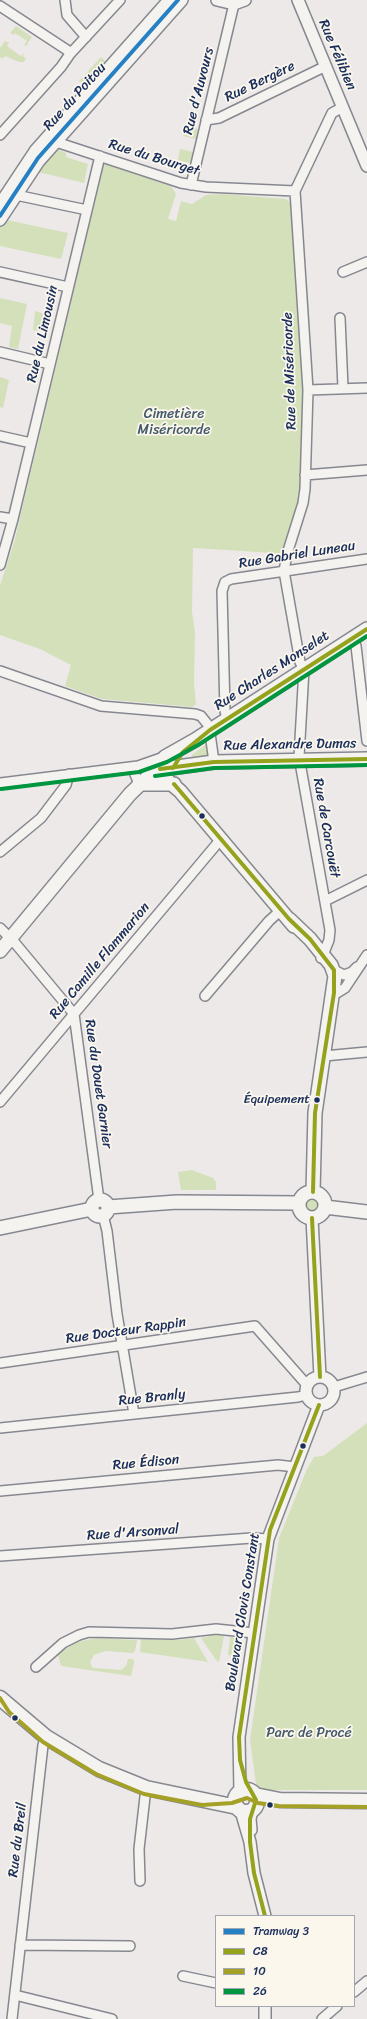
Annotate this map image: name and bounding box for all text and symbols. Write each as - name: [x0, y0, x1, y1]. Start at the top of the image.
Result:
- street label: Rue Félibien: [315, 17, 359, 93]
- street label: Rue d'Auvours: [180, 46, 218, 136]
- street label: Rue Bergère: [222, 58, 298, 106]
- street label: Rue du Poitou: [40, 60, 110, 134]
- street label: Rue du Bourget: [107, 136, 201, 180]
- street label: Rue du Limousin: [24, 284, 62, 384]
- street label: Rue de Miséricorde: [280, 312, 300, 430]
- park label: Cimetière Miséricorde: [138, 406, 210, 438]
- street label: Rue Gabriel Luneau: [238, 538, 356, 572]
- street label: Rue Charles Monselet: [211, 628, 333, 714]
- street label: Rue Alexandre Dumas: [224, 735, 356, 755]
- street label: Rue de Carcouët: [309, 777, 343, 879]
- unlabelled marker: [197, 811, 207, 821]
- street label: Rue Camille Flammarion: [46, 899, 154, 1023]
- street label: Rue du Douet Garnier: [81, 1018, 115, 1150]
- place label: Équipement: [243, 1092, 310, 1108]
- marker: Équipement: [312, 1095, 322, 1105]
- street label: Rue Docteur Rappin: [65, 1314, 187, 1348]
- street label: Rue Branly: [118, 1386, 186, 1410]
- unlabelled marker: [298, 1441, 308, 1451]
- street label: Rue Édison: [112, 1452, 180, 1474]
- street label: Rue d'Arsonval: [86, 1521, 180, 1545]
- street label: Boulevard Clovis Constant: [222, 1532, 264, 1692]
- unlabelled marker: [10, 1713, 20, 1723]
- park label: Parc de Procé: [266, 1725, 352, 1741]
- unlabelled marker: [265, 1800, 275, 1810]
- street label: Rue du Breil: [5, 1802, 31, 1878]
- legend: [215, 1915, 355, 2007]
- text: Tramway 3: [253, 1920, 309, 1942]
- text: C8: [253, 1940, 268, 1962]
- text: 10: [253, 1960, 266, 1982]
- text: 26: [253, 1980, 267, 2002]

